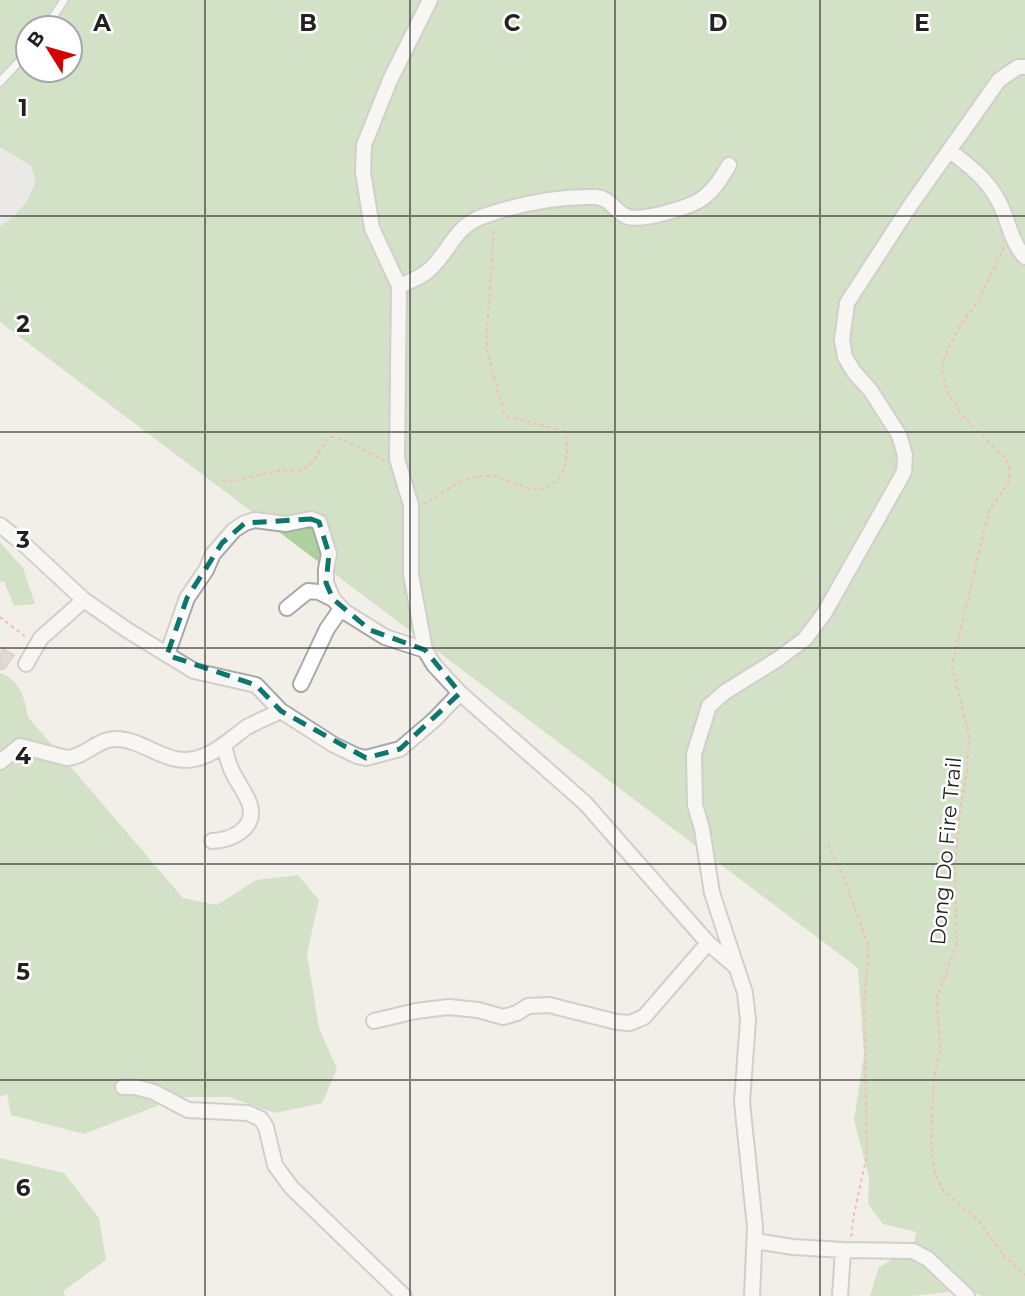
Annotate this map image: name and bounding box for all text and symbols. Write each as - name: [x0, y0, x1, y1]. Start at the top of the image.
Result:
- text: A: [92, 9, 111, 37]
- text: B: [299, 9, 317, 37]
- text: C: [504, 9, 521, 37]
- text: D: [709, 9, 728, 37]
- text: E: [914, 9, 930, 37]
- north arrow: [14, 14, 84, 84]
- text: B: [22, 26, 49, 52]
- text: 1: [18, 94, 28, 122]
- text: 2: [16, 310, 30, 338]
- text: 3: [15, 526, 30, 554]
- text: 4: [15, 742, 31, 770]
- street label: Dong Do Fire Trail: [925, 756, 966, 946]
- text: 5: [16, 958, 30, 986]
- text: 6: [16, 1174, 31, 1202]

